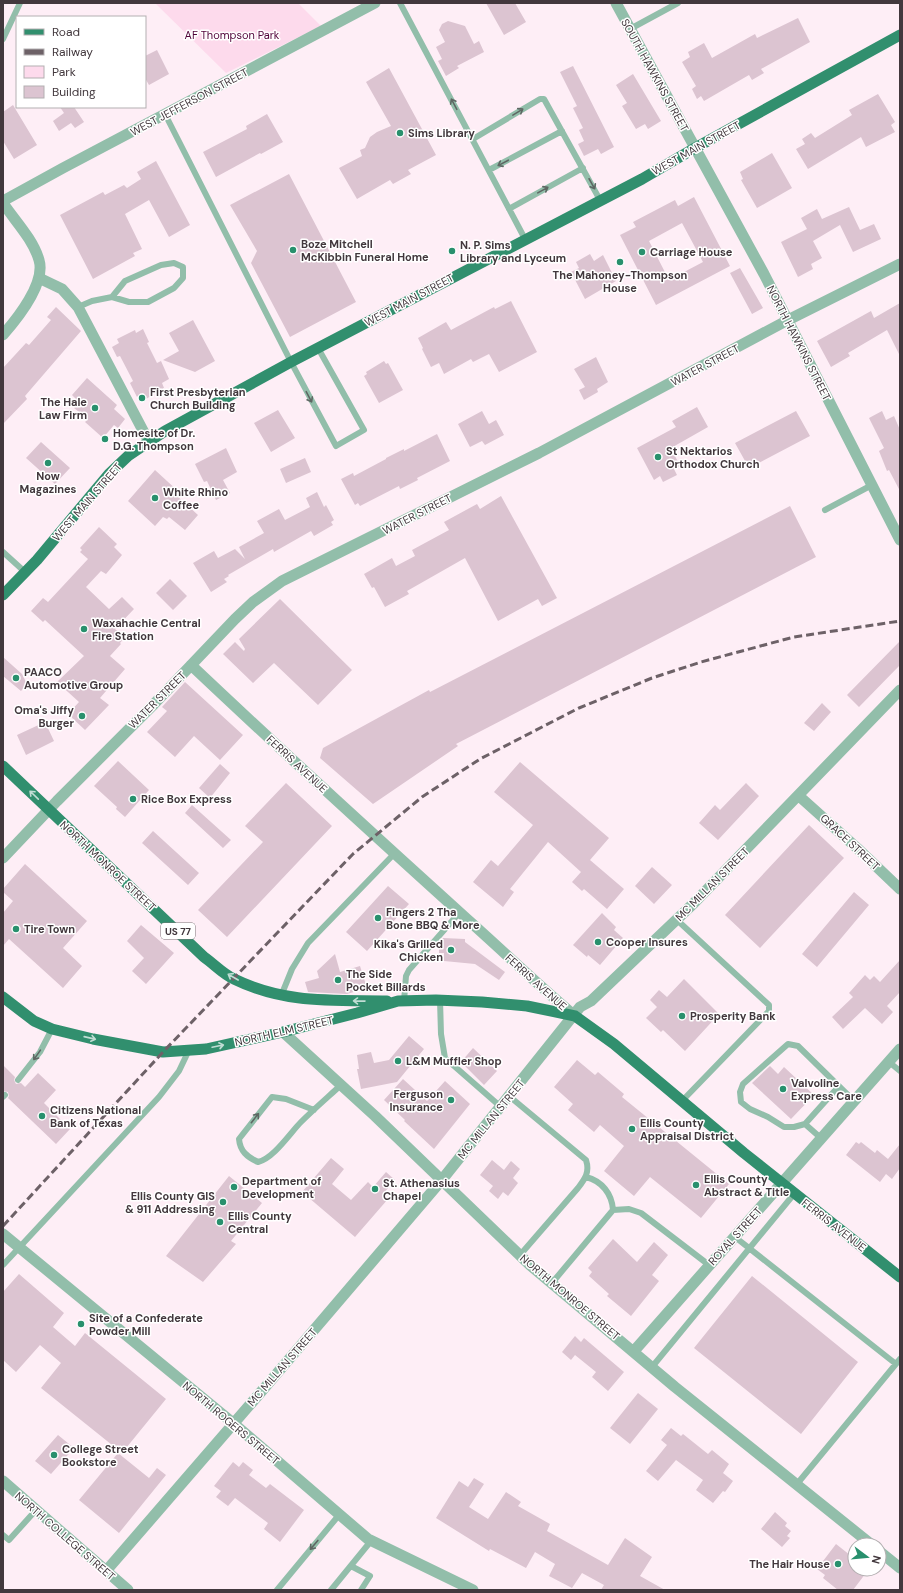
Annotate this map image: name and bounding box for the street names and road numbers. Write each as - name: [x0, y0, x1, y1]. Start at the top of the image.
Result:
- street label: SOUTH HAWKINS STREET: [618, 16, 692, 134]
- street label: WEST JEFFERSON STREET: [128, 65, 250, 139]
- street label: WEST MAIN STREET: [649, 118, 743, 178]
- street label: WEST MAIN STREET: [362, 271, 456, 329]
- street label: NORTH HAWKINS STREET: [764, 283, 834, 403]
- street label: WATER STREET: [668, 341, 742, 389]
- street label: WEST MAIN STREET: [49, 460, 125, 544]
- street label: WATER STREET: [380, 491, 454, 537]
- street label: WATER STREET: [125, 668, 189, 732]
- street label: FERRIS AVENUE: [264, 732, 330, 796]
- street label: GRACE STREET: [817, 811, 883, 873]
- street label: NORTH MONROE STREET: [57, 818, 159, 914]
- street label: MC MILLAN STREET: [672, 844, 752, 924]
- road number: US 77: [161, 923, 195, 939]
- street label: FERRIS AVENUE: [502, 951, 570, 1013]
- street label: NORTH ELM STREET: [233, 1013, 335, 1049]
- street label: MC MILLAN STREET: [454, 1076, 528, 1162]
- street label: FERRIS AVENUE: [799, 1196, 869, 1254]
- street label: ROYAL STREET: [705, 1204, 765, 1268]
- street label: NORTH MONROE STREET: [517, 1251, 623, 1343]
- street label: MC MILLAN STREET: [244, 1325, 320, 1409]
- street label: NORTH ROGERS STREET: [180, 1378, 282, 1468]
- street label: NORTH COLLEGE STREET: [12, 1489, 118, 1583]

